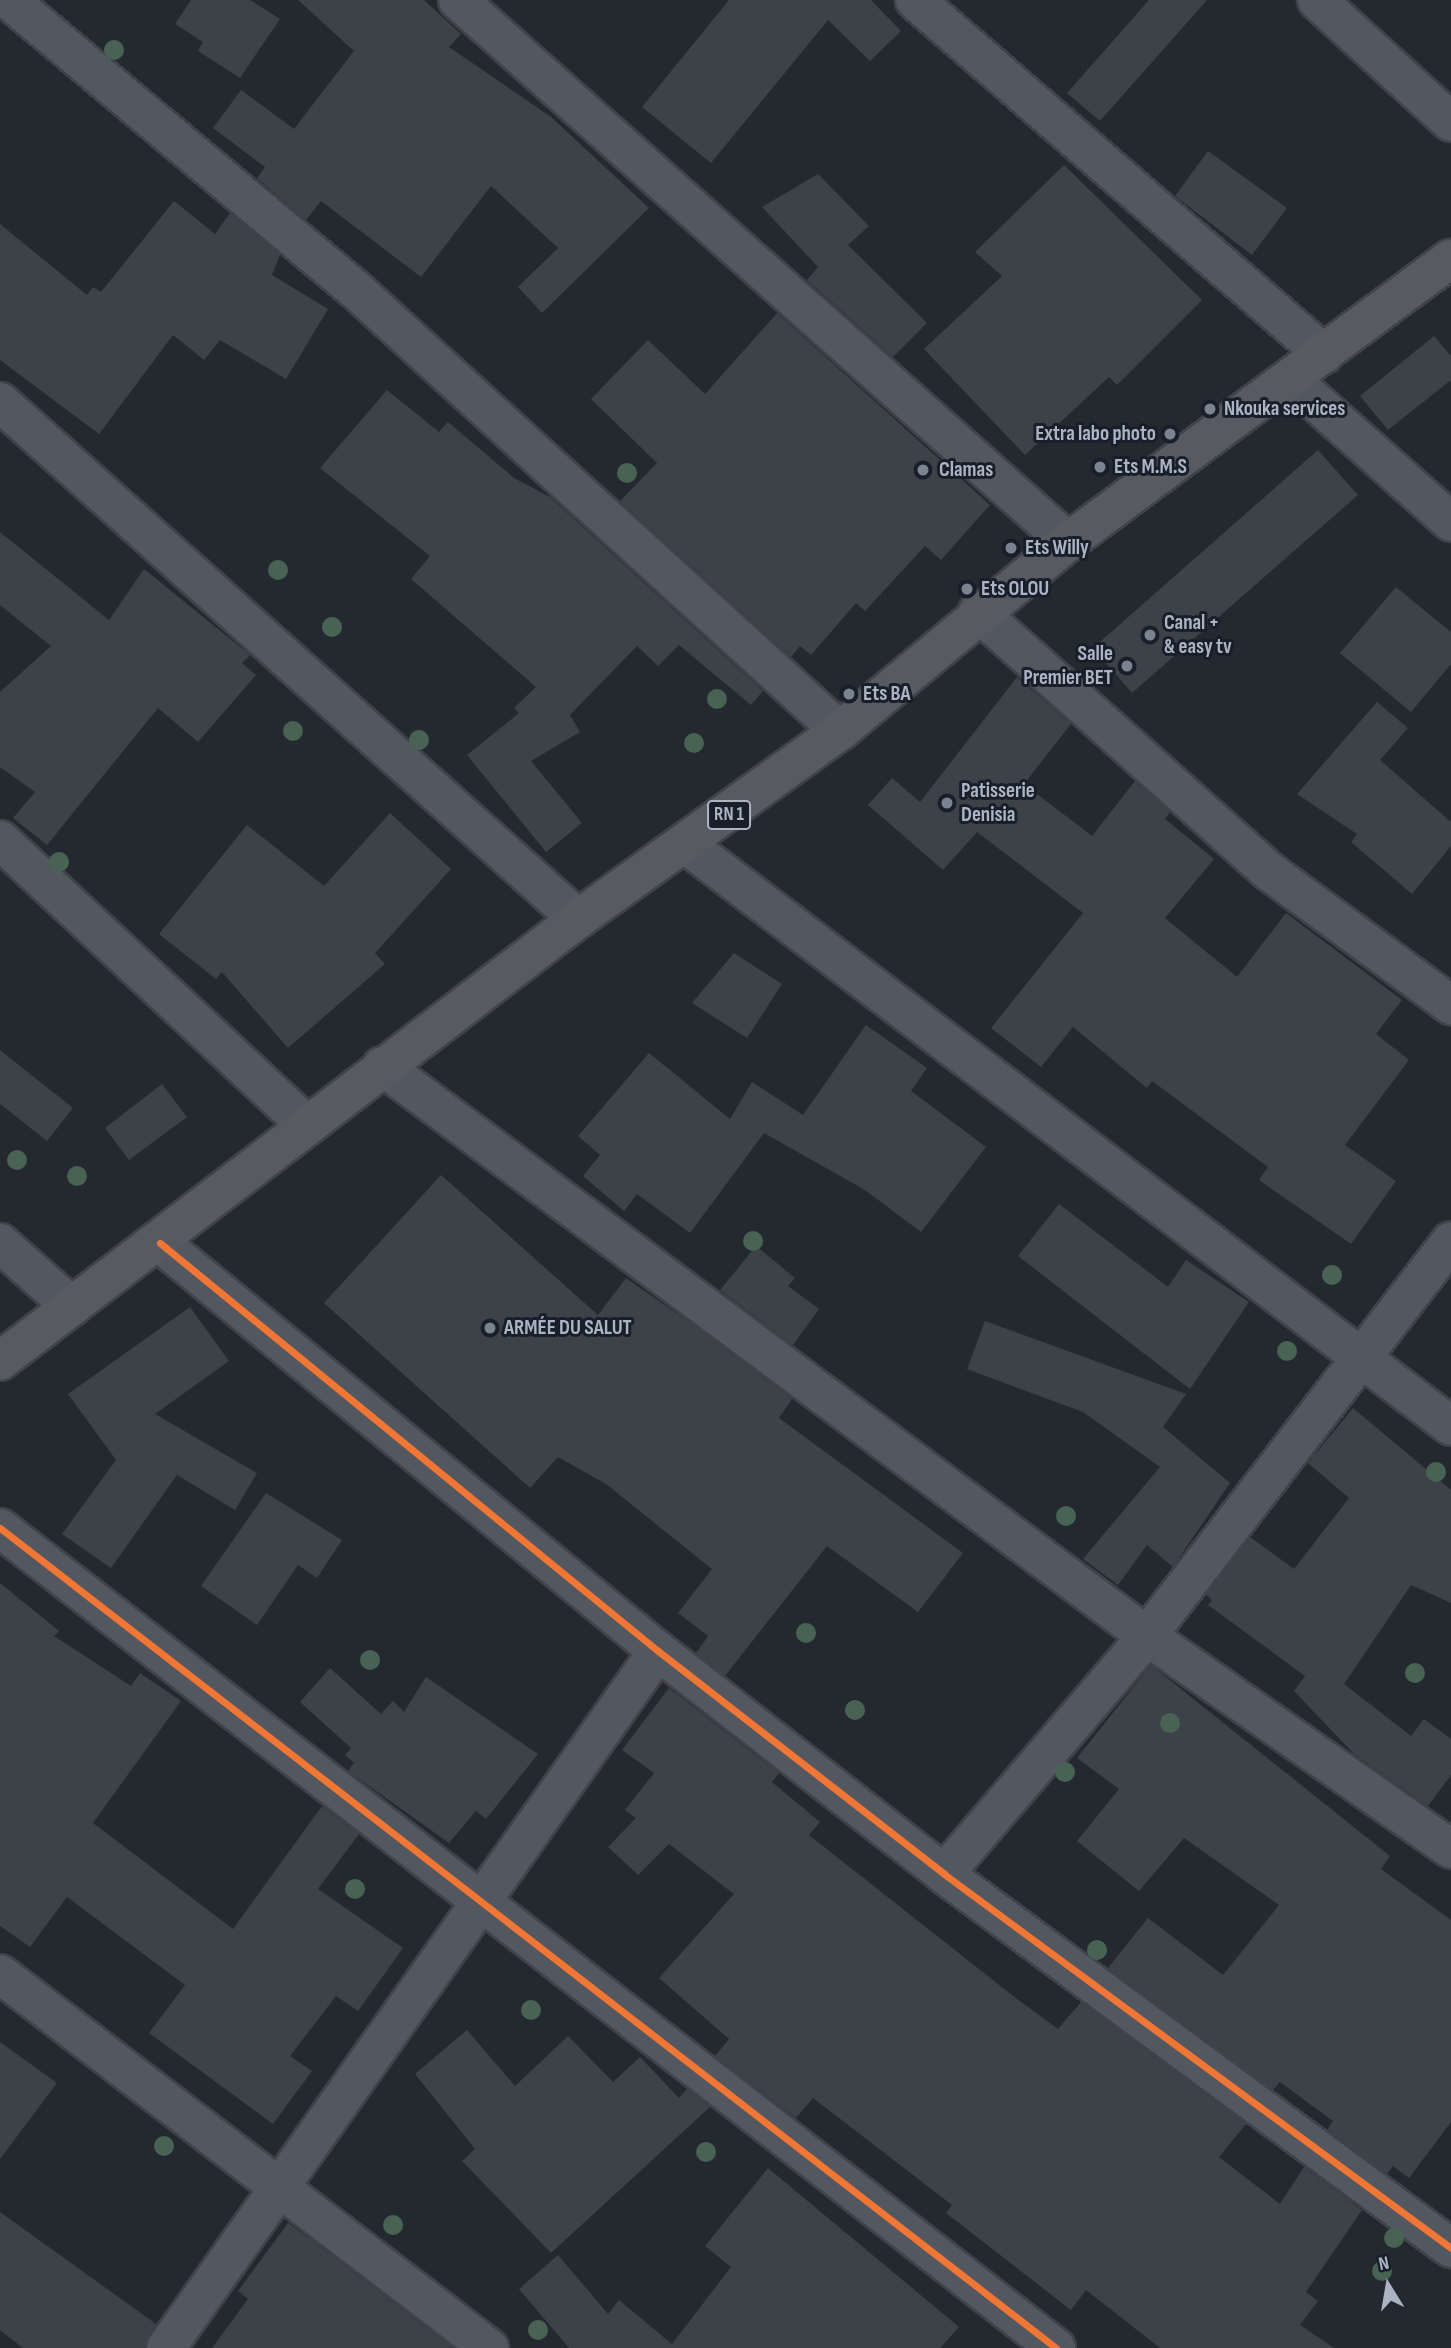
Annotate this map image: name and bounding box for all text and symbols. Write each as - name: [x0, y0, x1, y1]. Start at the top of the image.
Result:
- place label: Nkouka services: [1224, 396, 1345, 422]
- marker: Nkouka services: [1202, 401, 1218, 417]
- place label: Extra labo photo: [1035, 421, 1156, 447]
- marker: Extra labo photo: [1162, 426, 1178, 442]
- place label: Ets M.M.S: [1114, 454, 1187, 480]
- place label: Clamas: [939, 457, 993, 483]
- marker: Ets M.M.S: [1092, 459, 1108, 475]
- marker: Clamas: [913, 460, 933, 480]
- place label: Ets Willy: [1025, 535, 1089, 561]
- marker: Ets Willy: [1003, 540, 1019, 556]
- place label: Ets OLOU: [981, 576, 1049, 602]
- marker: Ets OLOU: [959, 581, 975, 597]
- place label: Canal + & easy tv: [1164, 610, 1232, 660]
- marker: Canal + & easy tv: [1142, 627, 1158, 643]
- place label: Salle Premier BET: [1023, 641, 1113, 691]
- marker: Salle Premier BET: [1119, 658, 1135, 674]
- place label: Ets BA: [863, 681, 910, 707]
- marker: Ets BA: [841, 686, 857, 702]
- place label: Patisserie Denisia: [961, 778, 1035, 828]
- marker: Patisserie Denisia: [939, 795, 955, 811]
- road number: RN 1: [706, 800, 752, 830]
- place label: ARMÉE DU SALUT: [504, 1315, 632, 1341]
- marker: ARMÉE DU SALUT: [482, 1320, 498, 1336]
- north arrow: [1353, 2250, 1423, 2320]
- text: N: [1377, 2252, 1391, 2276]

